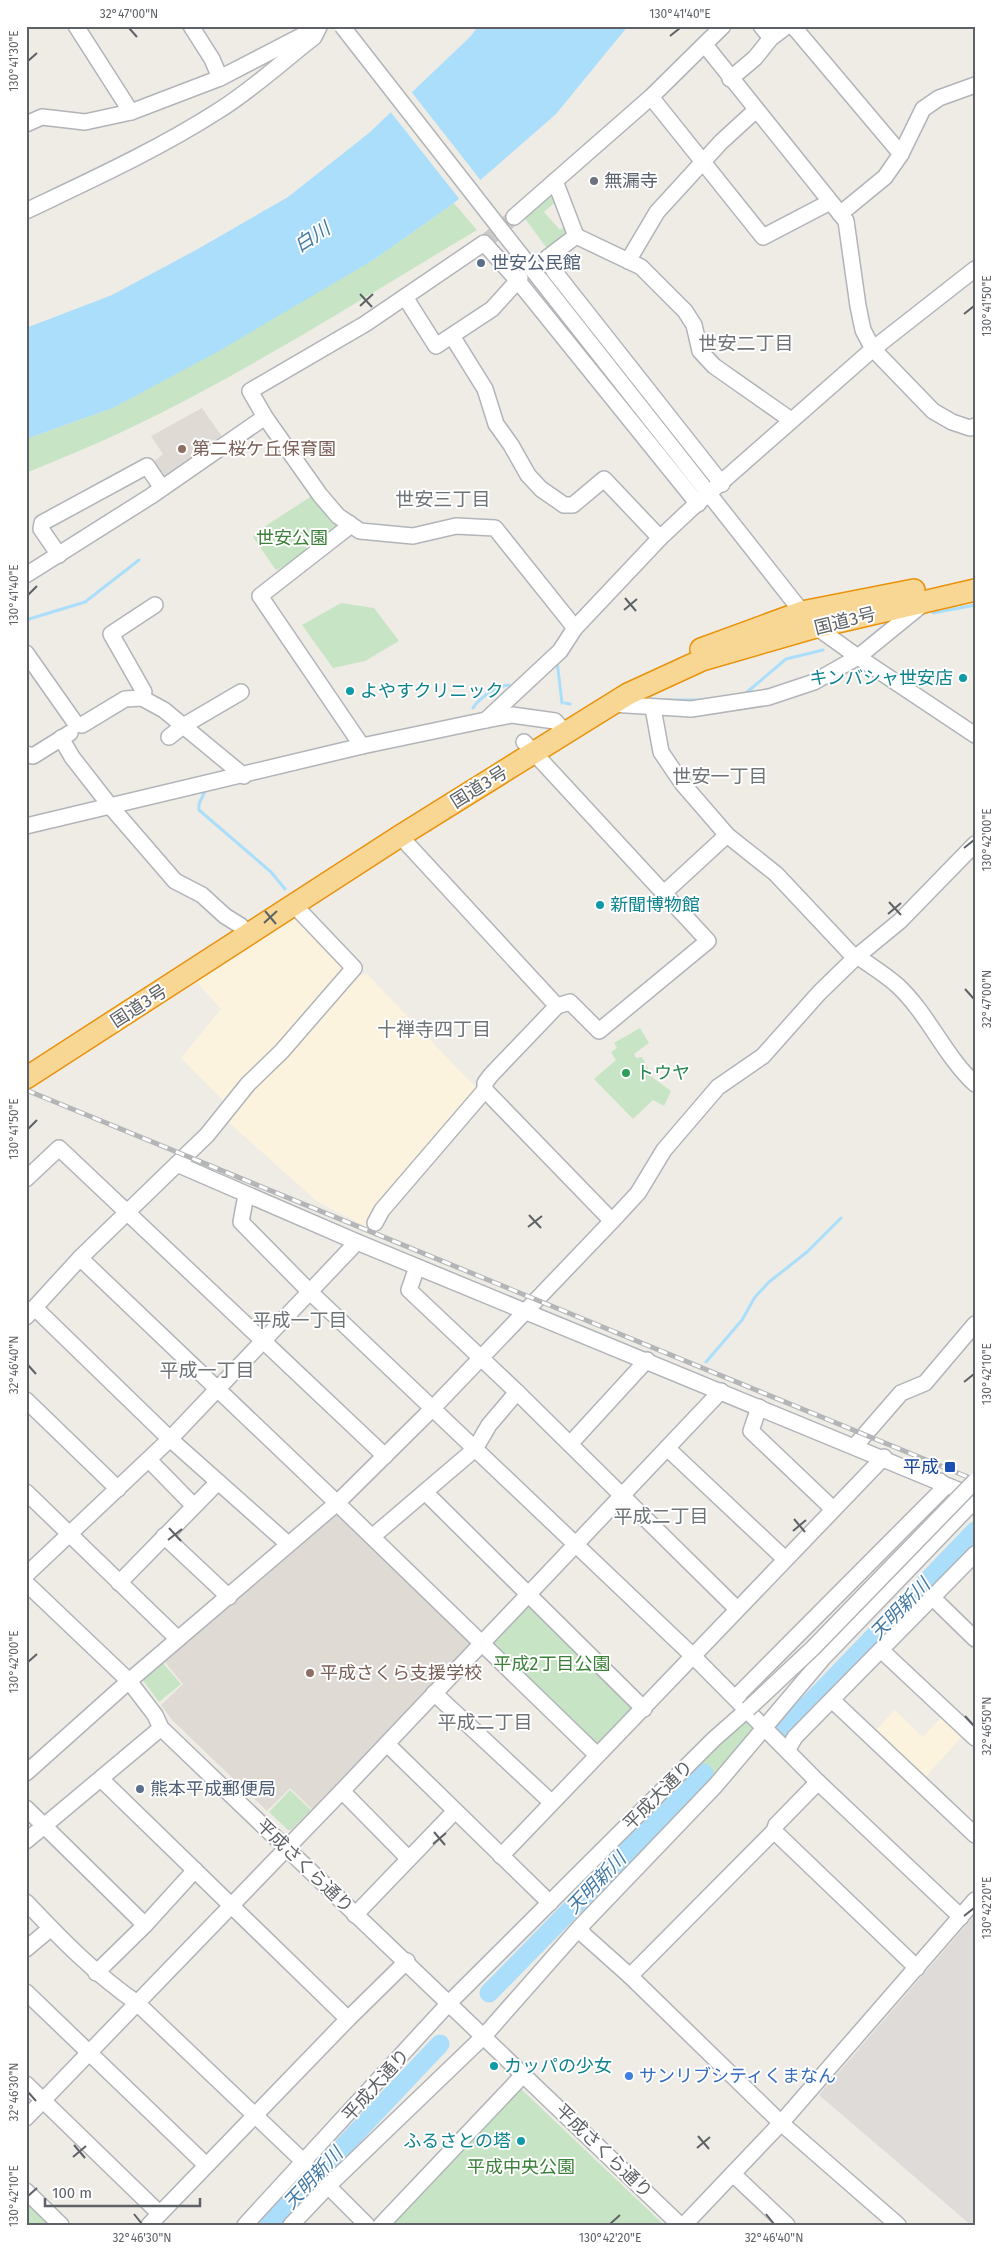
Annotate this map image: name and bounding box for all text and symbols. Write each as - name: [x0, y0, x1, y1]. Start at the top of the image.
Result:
- text: 32°47'00"N: [100, 7, 158, 21]
- text: 130°41'40"E: [649, 7, 711, 21]
- text: 130°41'30"E: [7, 30, 21, 92]
- place label: 無漏寺: [604, 170, 658, 192]
- marker: 無漏寺: [588, 175, 600, 187]
- water label: 白川: [290, 216, 336, 257]
- place label: 世安公民館: [491, 252, 581, 274]
- marker: 世安公民館: [475, 257, 487, 269]
- text: 130°41'50"E: [980, 275, 994, 337]
- district label: 世安二丁目: [698, 332, 794, 355]
- place label: 第二桜ケ丘保育園: [192, 438, 336, 460]
- marker: 第二桜ケ丘保育園: [176, 443, 188, 455]
- district label: 世安三丁目: [395, 488, 491, 511]
- park label: 世安公園: [256, 527, 328, 549]
- text: 130°41'40"E: [7, 564, 21, 626]
- street label: 国道3号: [812, 603, 878, 639]
- place label: キンバシャ世安店: [810, 667, 953, 689]
- marker: キンバシャ世安店: [957, 672, 969, 684]
- place label: よやすクリニック: [360, 680, 503, 702]
- marker: よやすクリニック: [344, 685, 356, 697]
- street label: 国道3号: [446, 761, 512, 813]
- district label: 世安一丁目: [672, 765, 768, 788]
- text: 130°42'00"E: [980, 808, 994, 872]
- place label: 新聞博物館: [610, 894, 700, 916]
- marker: 新聞博物館: [594, 899, 606, 911]
- text: 32°47'00"N: [980, 970, 994, 1028]
- street label: 国道3号: [107, 980, 171, 1032]
- district label: 十禅寺四丁目: [377, 1018, 491, 1041]
- place label: トウヤ: [636, 1062, 690, 1084]
- marker: トウヤ: [620, 1067, 632, 1079]
- text: 130°41'50"E: [7, 1098, 21, 1160]
- district label: 平成一丁目: [252, 1309, 348, 1332]
- text: 32°46'40"N: [7, 1336, 21, 1394]
- text: 130°42'10"E: [980, 1343, 994, 1405]
- district label: 平成一丁目: [159, 1359, 255, 1382]
- place label: 平成: [903, 1456, 939, 1478]
- marker: 平成: [943, 1460, 957, 1474]
- district label: 平成二丁目: [613, 1505, 709, 1528]
- water label: 天明新川: [865, 1572, 936, 1644]
- text: 130°42'00"E: [7, 1630, 21, 1694]
- park label: 平成2丁目公園: [494, 1653, 610, 1675]
- place label: 平成さくら支援学校: [320, 1662, 482, 1684]
- marker: 平成さくら支援学校: [304, 1667, 316, 1679]
- text: 32°46'50"N: [980, 1697, 994, 1755]
- district label: 平成二丁目: [437, 1711, 533, 1734]
- street label: 平成大通り: [618, 1755, 698, 1835]
- place label: 熊本平成郵便局: [150, 1778, 276, 1800]
- marker: 熊本平成郵便局: [134, 1783, 146, 1795]
- street label: 平成さくら通り: [252, 1814, 358, 1918]
- water label: 天明新川: [561, 1846, 632, 1918]
- text: 130°42'20"E: [980, 1877, 994, 1939]
- street label: 平成大通り: [338, 2044, 414, 2126]
- place label: カッパの少女: [504, 2055, 612, 2077]
- marker: カッパの少女: [488, 2060, 500, 2072]
- text: 32°46'30"N: [7, 2063, 21, 2121]
- place label: サンリブシティくまなん: [639, 2065, 836, 2087]
- marker: サンリブシティくまなん: [623, 2070, 635, 2082]
- street label: 平成さくら通り: [551, 2099, 657, 2203]
- place label: ふるさとの塔: [403, 2130, 511, 2152]
- marker: ふるさとの塔: [515, 2135, 527, 2147]
- water label: 天明新川: [279, 2141, 349, 2214]
- park label: 平成中央公園: [467, 2156, 575, 2178]
- text: 130°42'10"E: [7, 2165, 21, 2227]
- scale bar: [45, 2176, 200, 2208]
- text: 100 m: [52, 2184, 92, 2202]
- text: 32°46'30"N: [113, 2231, 171, 2245]
- text: 130°42'20"E: [579, 2231, 641, 2245]
- text: 32°46'40"N: [745, 2231, 803, 2245]

